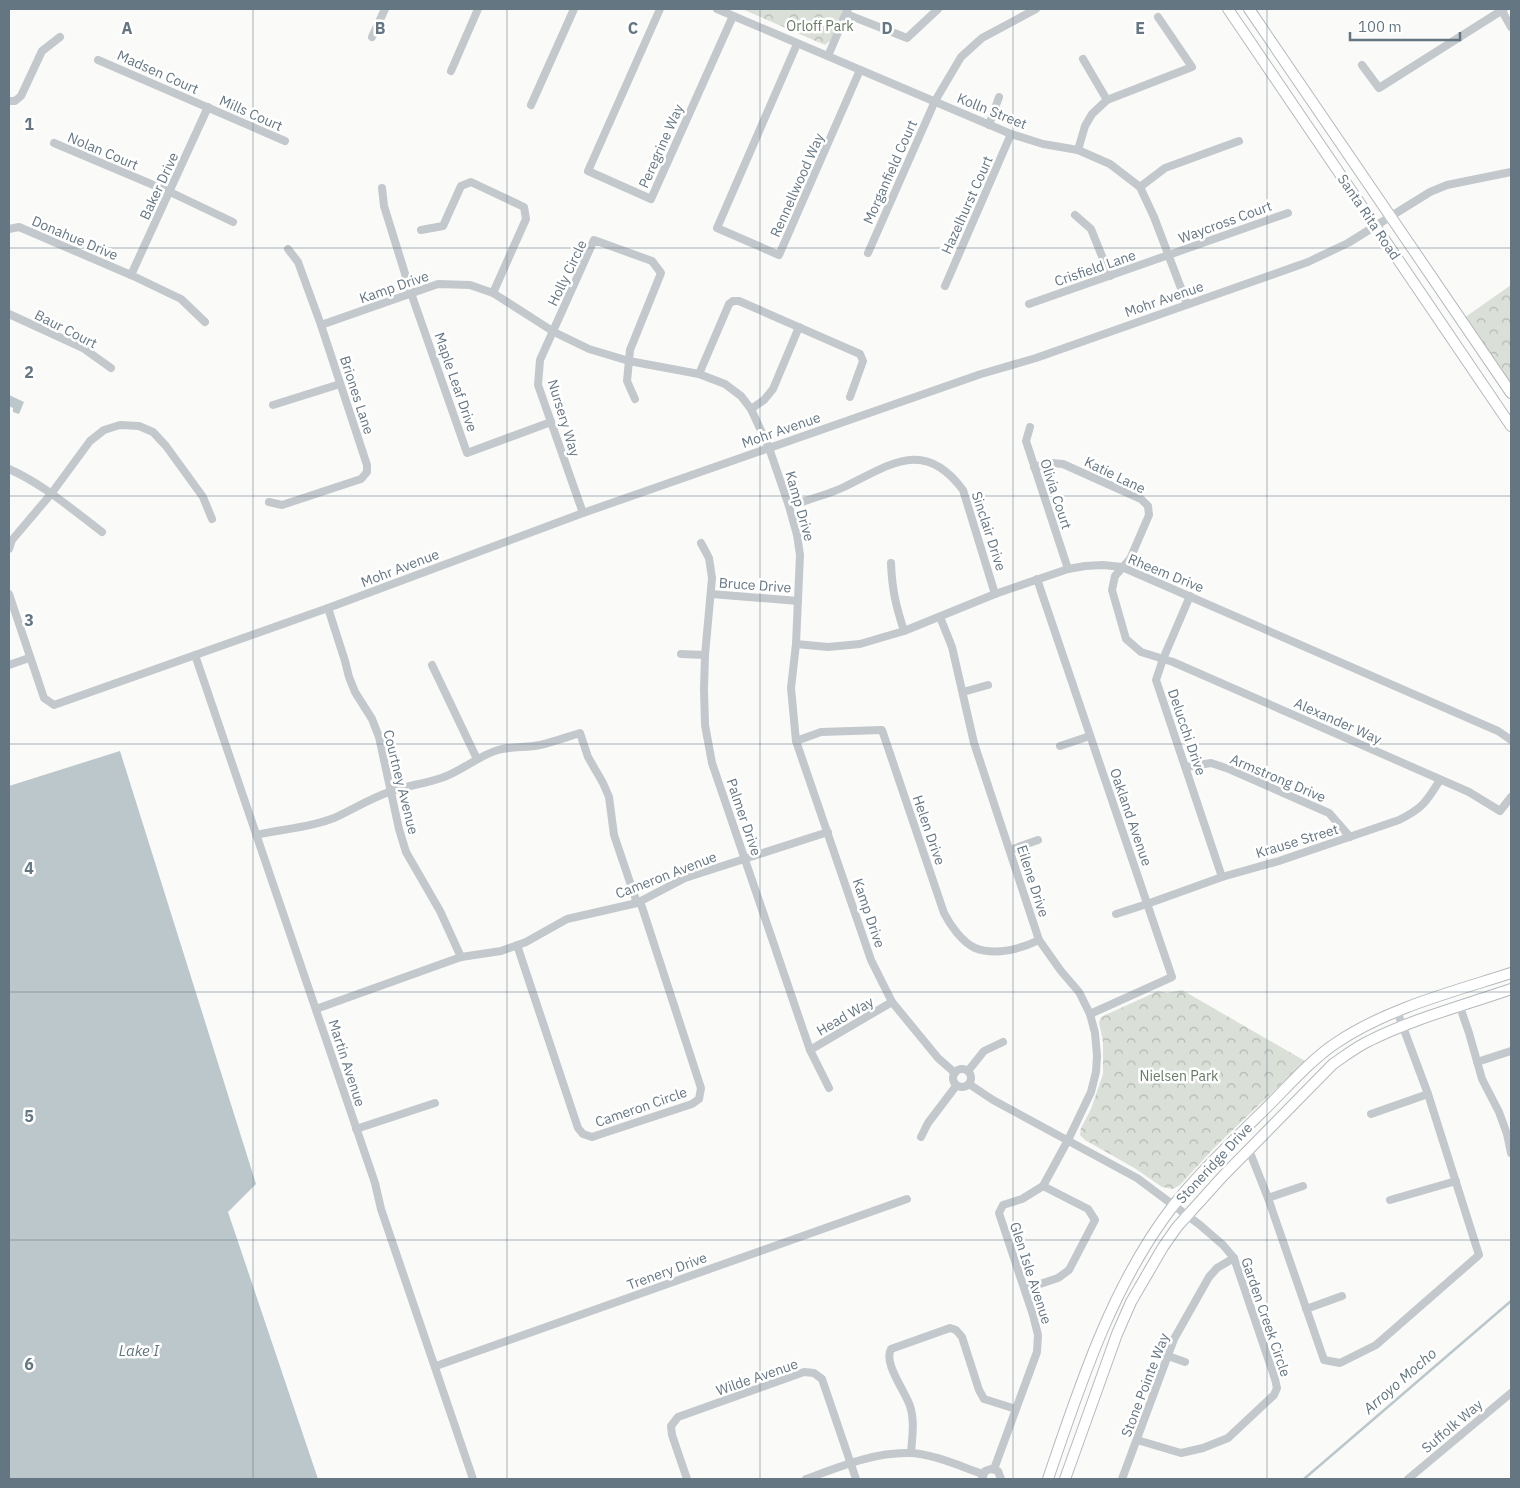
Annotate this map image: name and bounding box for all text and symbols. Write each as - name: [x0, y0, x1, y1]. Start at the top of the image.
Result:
- scale bar: [1350, 10, 1460, 42]
- park label: Orloff Park: [786, 17, 854, 35]
- text: 100 m: [1358, 17, 1402, 36]
- text: A: [122, 18, 133, 38]
- text: B: [375, 18, 386, 38]
- text: C: [628, 18, 638, 38]
- text: D: [881, 18, 893, 38]
- text: E: [1135, 18, 1145, 38]
- street label: Madsen Court: [114, 46, 202, 98]
- street label: Kolln Street: [955, 89, 1030, 133]
- street label: Mills Court: [217, 91, 285, 135]
- street label: Peregrine Way: [634, 101, 688, 191]
- text: 1: [24, 114, 34, 134]
- street label: Morganfield Court: [859, 117, 921, 227]
- street label: Nolan Court: [65, 128, 141, 174]
- street label: Rennellwood Way: [766, 130, 828, 240]
- street label: Baker Drive: [136, 149, 183, 223]
- street label: Hazelhurst Court: [937, 153, 997, 257]
- street label: Santa Rita Road: [1334, 171, 1404, 263]
- street label: Waycross Court: [1176, 197, 1274, 247]
- street label: Donahue Drive: [29, 212, 121, 264]
- street label: Holly Circle: [543, 237, 591, 309]
- street label: Crisfield Lane: [1052, 246, 1138, 290]
- street label: Kamp Drive: [357, 267, 431, 307]
- street label: Mohr Avenue: [1122, 277, 1206, 321]
- street label: Baur Court: [32, 306, 100, 352]
- street label: Maple Leaf Drive: [431, 330, 482, 434]
- street label: Briones Lane: [336, 353, 378, 437]
- text: 2: [24, 362, 34, 382]
- street label: Nursery Way: [544, 377, 584, 459]
- street label: Mohr Avenue: [739, 408, 823, 452]
- street label: Katie Lane: [1082, 453, 1149, 498]
- street label: Olivia Court: [1036, 457, 1076, 532]
- street label: Kamp Drive: [781, 469, 819, 544]
- street label: Sinclair Drive: [968, 489, 1010, 573]
- street label: Mohr Avenue: [358, 545, 442, 591]
- street label: Rheem Drive: [1125, 550, 1207, 597]
- street label: Bruce Drive: [718, 573, 792, 597]
- text: 3: [24, 610, 34, 630]
- street label: Delucchi Drive: [1164, 686, 1210, 778]
- street label: Alexander Way: [1291, 694, 1385, 748]
- street label: Courtney Avenue: [379, 728, 423, 836]
- street label: Armstrong Drive: [1228, 750, 1329, 806]
- street label: Oakland Avenue: [1106, 766, 1156, 869]
- street label: Palmer Drive: [722, 776, 766, 858]
- street label: Helen Drive: [909, 793, 949, 868]
- street label: Krause Street: [1254, 820, 1341, 862]
- street label: Eilene Drive: [1013, 843, 1053, 920]
- street label: Cameron Avenue: [613, 847, 719, 903]
- text: 4: [24, 858, 34, 878]
- street label: Kamp Drive: [849, 876, 889, 950]
- street label: Head Way: [813, 992, 877, 1040]
- street label: Martin Avenue: [324, 1017, 370, 1109]
- park label: Nielsen Park: [1140, 1067, 1219, 1085]
- street label: Cameron Circle: [593, 1083, 690, 1131]
- text: 5: [24, 1106, 34, 1126]
- street label: Stoneridge Drive: [1172, 1119, 1256, 1207]
- street label: Glen Isle Avenue: [1006, 1220, 1056, 1327]
- street label: Trenery Drive: [625, 1248, 710, 1294]
- street label: Garden Creek Circle: [1237, 1255, 1295, 1379]
- street label: Stone Pointe Way: [1117, 1330, 1173, 1439]
- water label: Lake I: [119, 1341, 160, 1360]
- water label: Arroyo Mocho: [1358, 1344, 1440, 1418]
- text: 6: [24, 1354, 34, 1374]
- street label: Wilde Avenue: [714, 1354, 801, 1399]
- street label: Suffolk Way: [1418, 1395, 1486, 1457]

